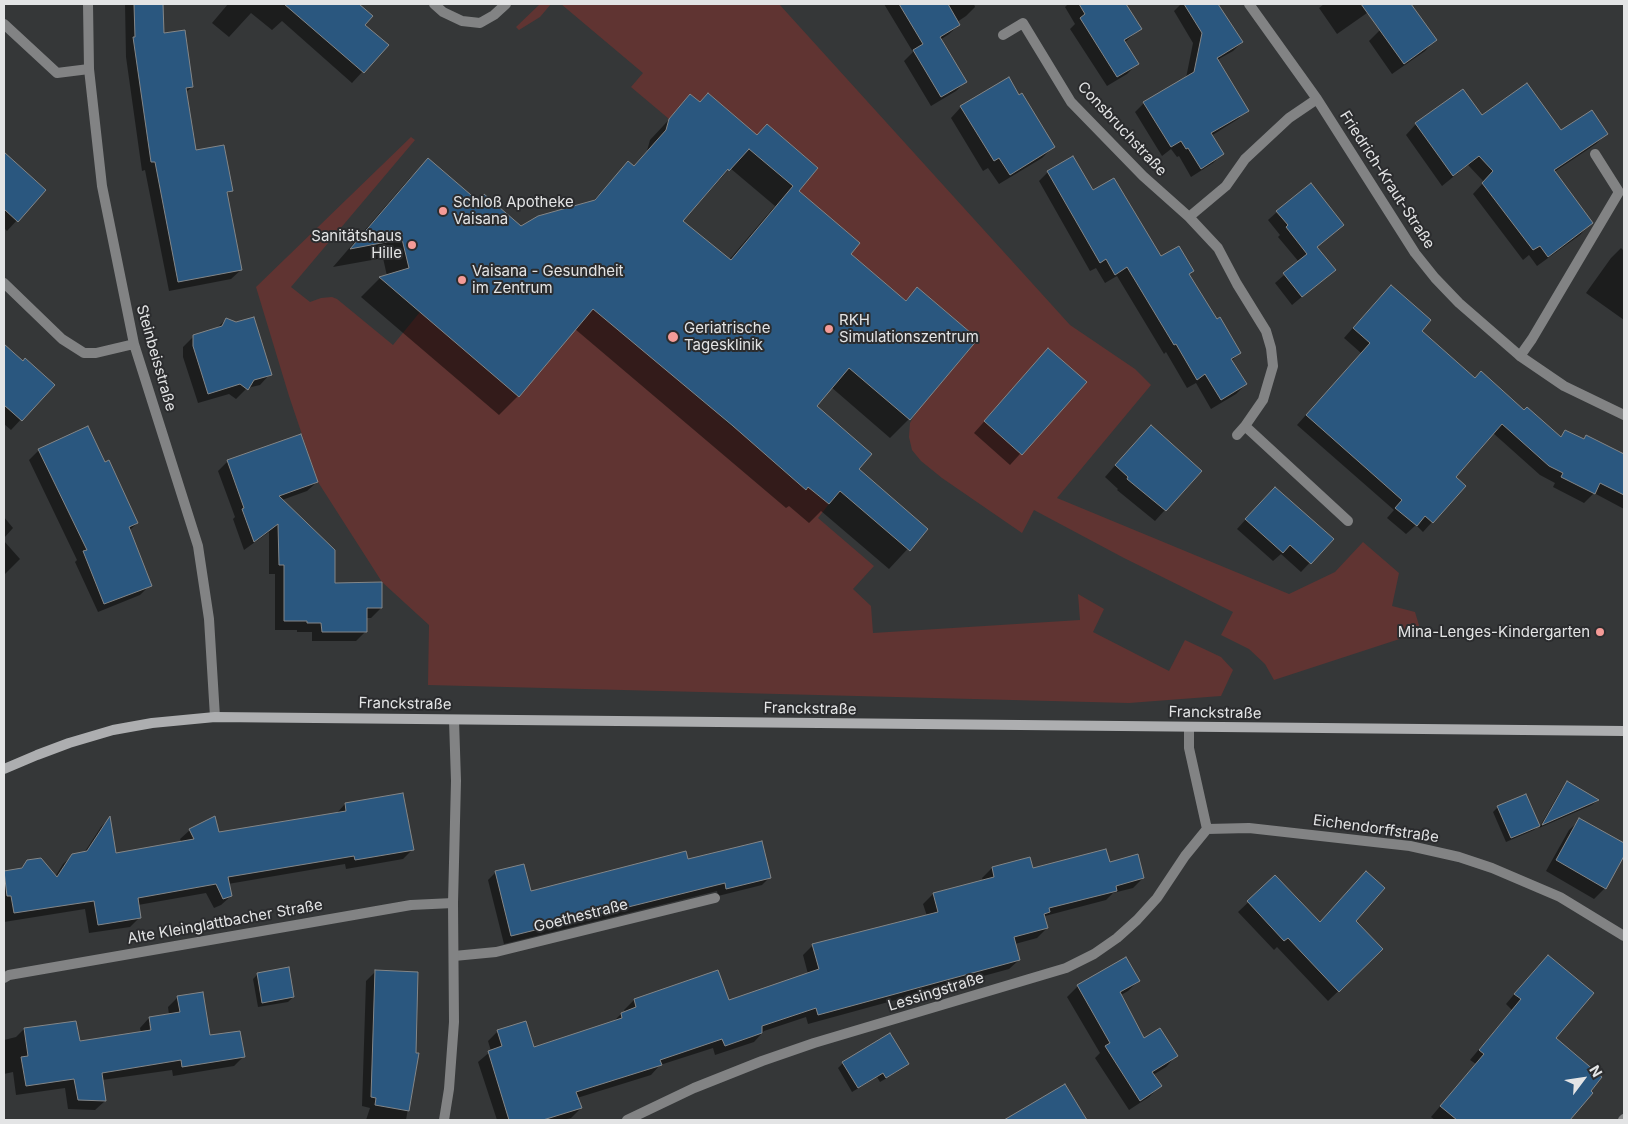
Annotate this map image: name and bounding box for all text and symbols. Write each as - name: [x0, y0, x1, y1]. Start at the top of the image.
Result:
- street label: Consbruchstraße: [1074, 78, 1170, 180]
- street label: Friedrich-Kraut-Straße: [1336, 108, 1438, 252]
- place label: Schloß Apotheke Vaisana: [453, 193, 574, 228]
- marker: Schloß Apotheke Vaisana: [437, 205, 449, 217]
- place label: Sanitätshaus Hille: [311, 227, 402, 262]
- marker: Sanitätshaus Hille: [406, 239, 418, 251]
- place label: Vaisana - Gesundheit im Zentrum: [472, 262, 624, 297]
- marker: Vaisana - Gesundheit im Zentrum: [456, 274, 468, 286]
- street label: Steinbeisstraße: [132, 303, 180, 413]
- place label: RKH Simulationszentrum: [839, 311, 979, 346]
- place label: Geriatrische Tagesklinik: [684, 319, 770, 354]
- marker: RKH Simulationszentrum: [823, 323, 835, 335]
- marker: Geriatrische Tagesklinik: [666, 330, 680, 344]
- place label: Mina-Lenges-Kindergarten: [1398, 623, 1590, 641]
- marker: Mina-Lenges-Kindergarten: [1594, 626, 1606, 638]
- street label: Franckstraße: [358, 694, 452, 714]
- street label: Franckstraße: [763, 699, 857, 719]
- street label: Franckstraße: [1168, 703, 1262, 723]
- street label: Eichendorffstraße: [1312, 811, 1440, 847]
- street label: Alte Kleinglattbacher Straße: [126, 896, 324, 948]
- street label: Goethestraße: [532, 896, 630, 936]
- street label: Lessingstraße: [886, 969, 986, 1015]
- north arrow: [1558, 1054, 1608, 1104]
- text: N: [1586, 1062, 1606, 1080]

